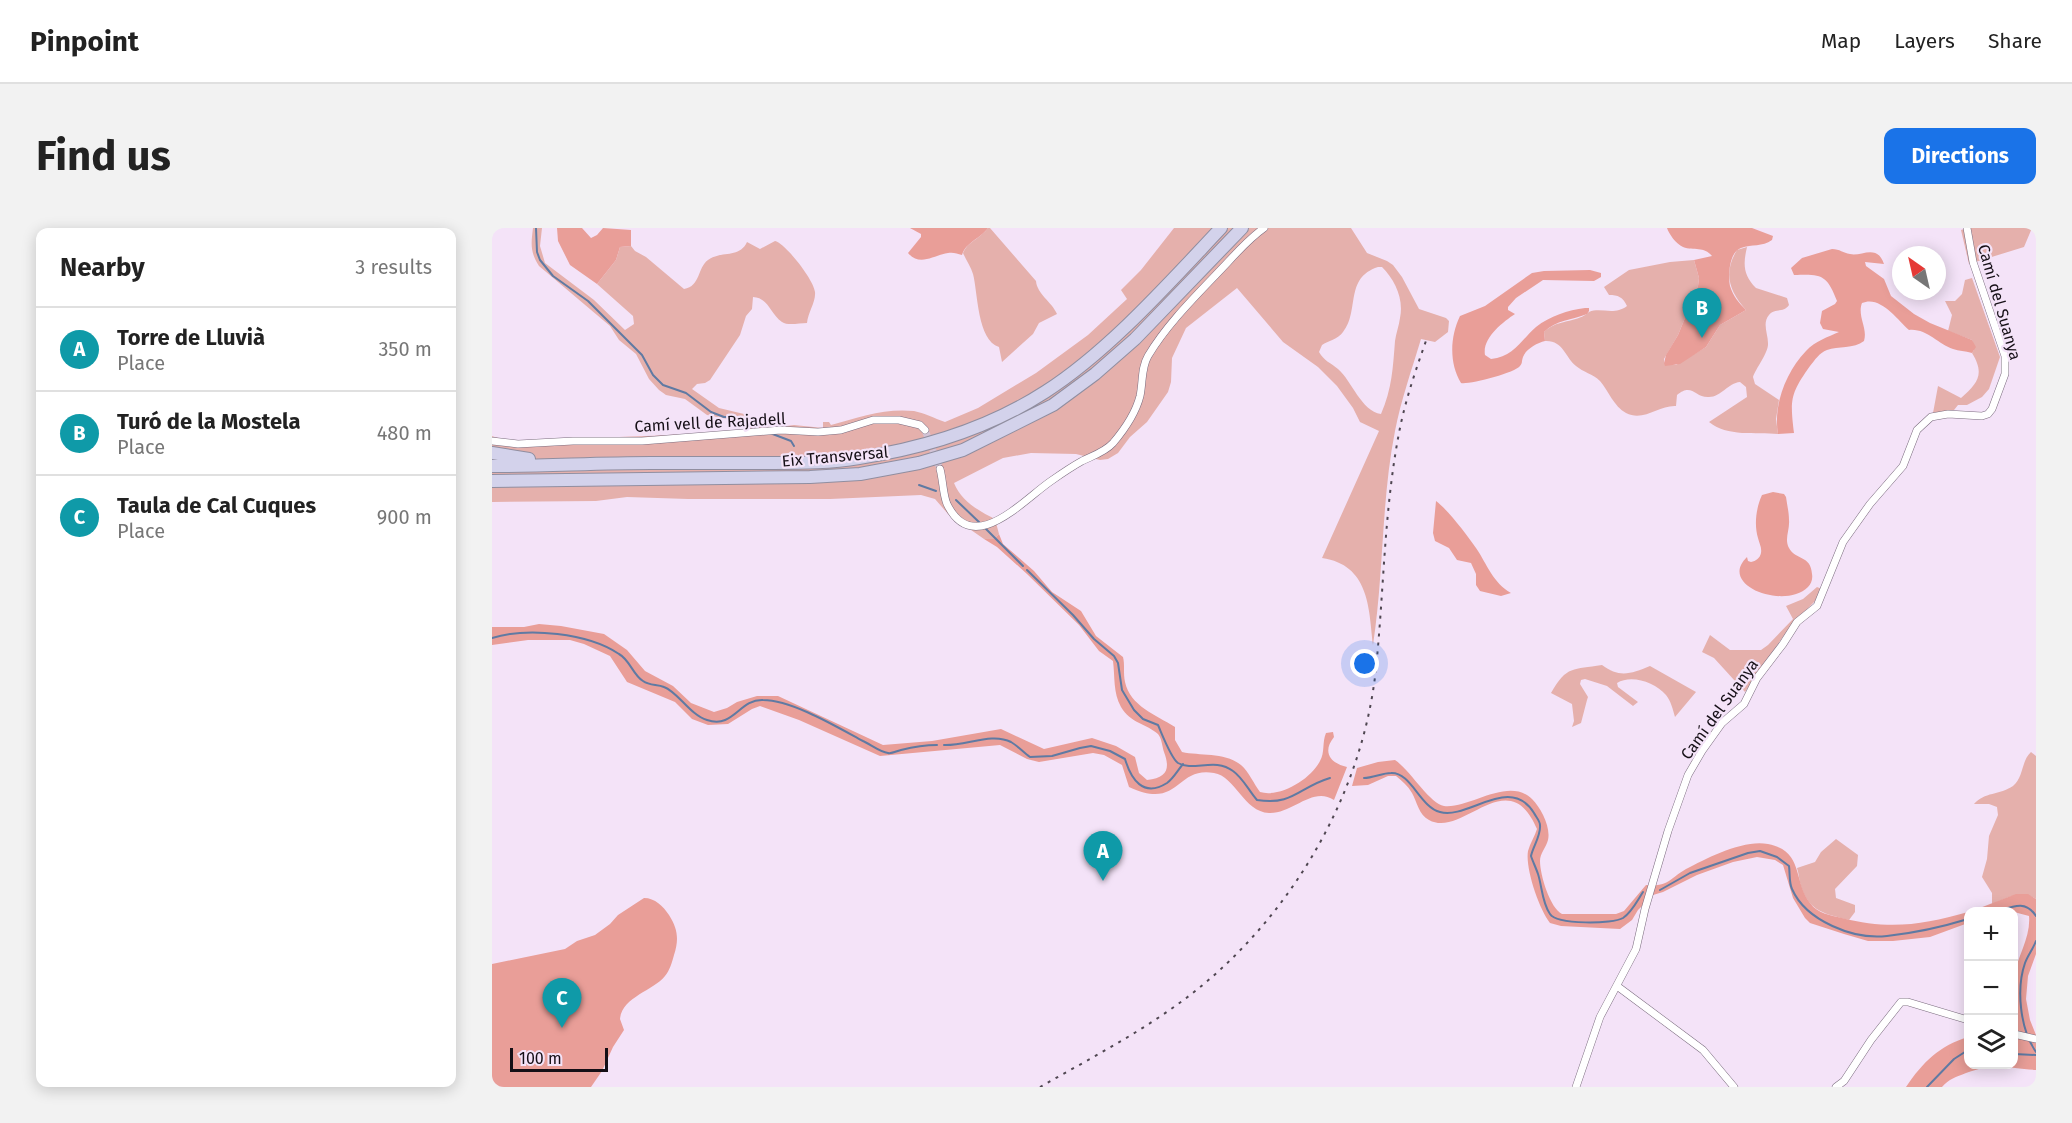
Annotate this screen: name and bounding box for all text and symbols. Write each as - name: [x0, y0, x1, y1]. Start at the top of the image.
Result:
- text: Pinpoint: [30, 25, 139, 58]
- text: Map: [1821, 28, 1861, 54]
- text: Layers: [1894, 28, 1955, 54]
- text: Share: [1988, 28, 2042, 54]
- button: Directions: [1884, 128, 2036, 184]
- text: Find us: [36, 131, 171, 181]
- street label: Camí del Suanya: [1974, 242, 2025, 362]
- north arrow: [1892, 246, 1946, 300]
- text: Nearby: [60, 252, 145, 283]
- text: 3 results: [355, 255, 432, 279]
- pin: B: [1682, 288, 1722, 338]
- text: Torre de Lluvià: [117, 324, 265, 351]
- text: A: [74, 337, 85, 361]
- text: 350 m: [378, 337, 432, 361]
- text: Place: [117, 351, 165, 375]
- text: Turó de la Mostela: [117, 408, 301, 435]
- street label: Camí vell de Rajadell: [634, 409, 787, 436]
- text: B: [73, 421, 86, 445]
- text: 480 m: [377, 421, 432, 445]
- text: Place: [117, 435, 165, 459]
- street label: Eix Transversal: [781, 442, 889, 471]
- text: Taula de Cal Cuques: [117, 492, 316, 519]
- text: C: [74, 505, 85, 529]
- text: 900 m: [377, 505, 432, 529]
- text: Place: [117, 519, 165, 543]
- your location: [1350, 649, 1379, 678]
- street label: Camí del Suanya: [1677, 655, 1762, 763]
- pin: A: [1084, 832, 1122, 881]
- map controls: [1964, 907, 2018, 1069]
- button: +: [1964, 907, 2018, 961]
- button: −: [1964, 961, 2018, 1015]
- pin: C: [542, 978, 582, 1028]
- button: layers: [1964, 1015, 2018, 1069]
- scale bar: [510, 1045, 608, 1072]
- text: 100 m: [519, 1049, 562, 1068]

